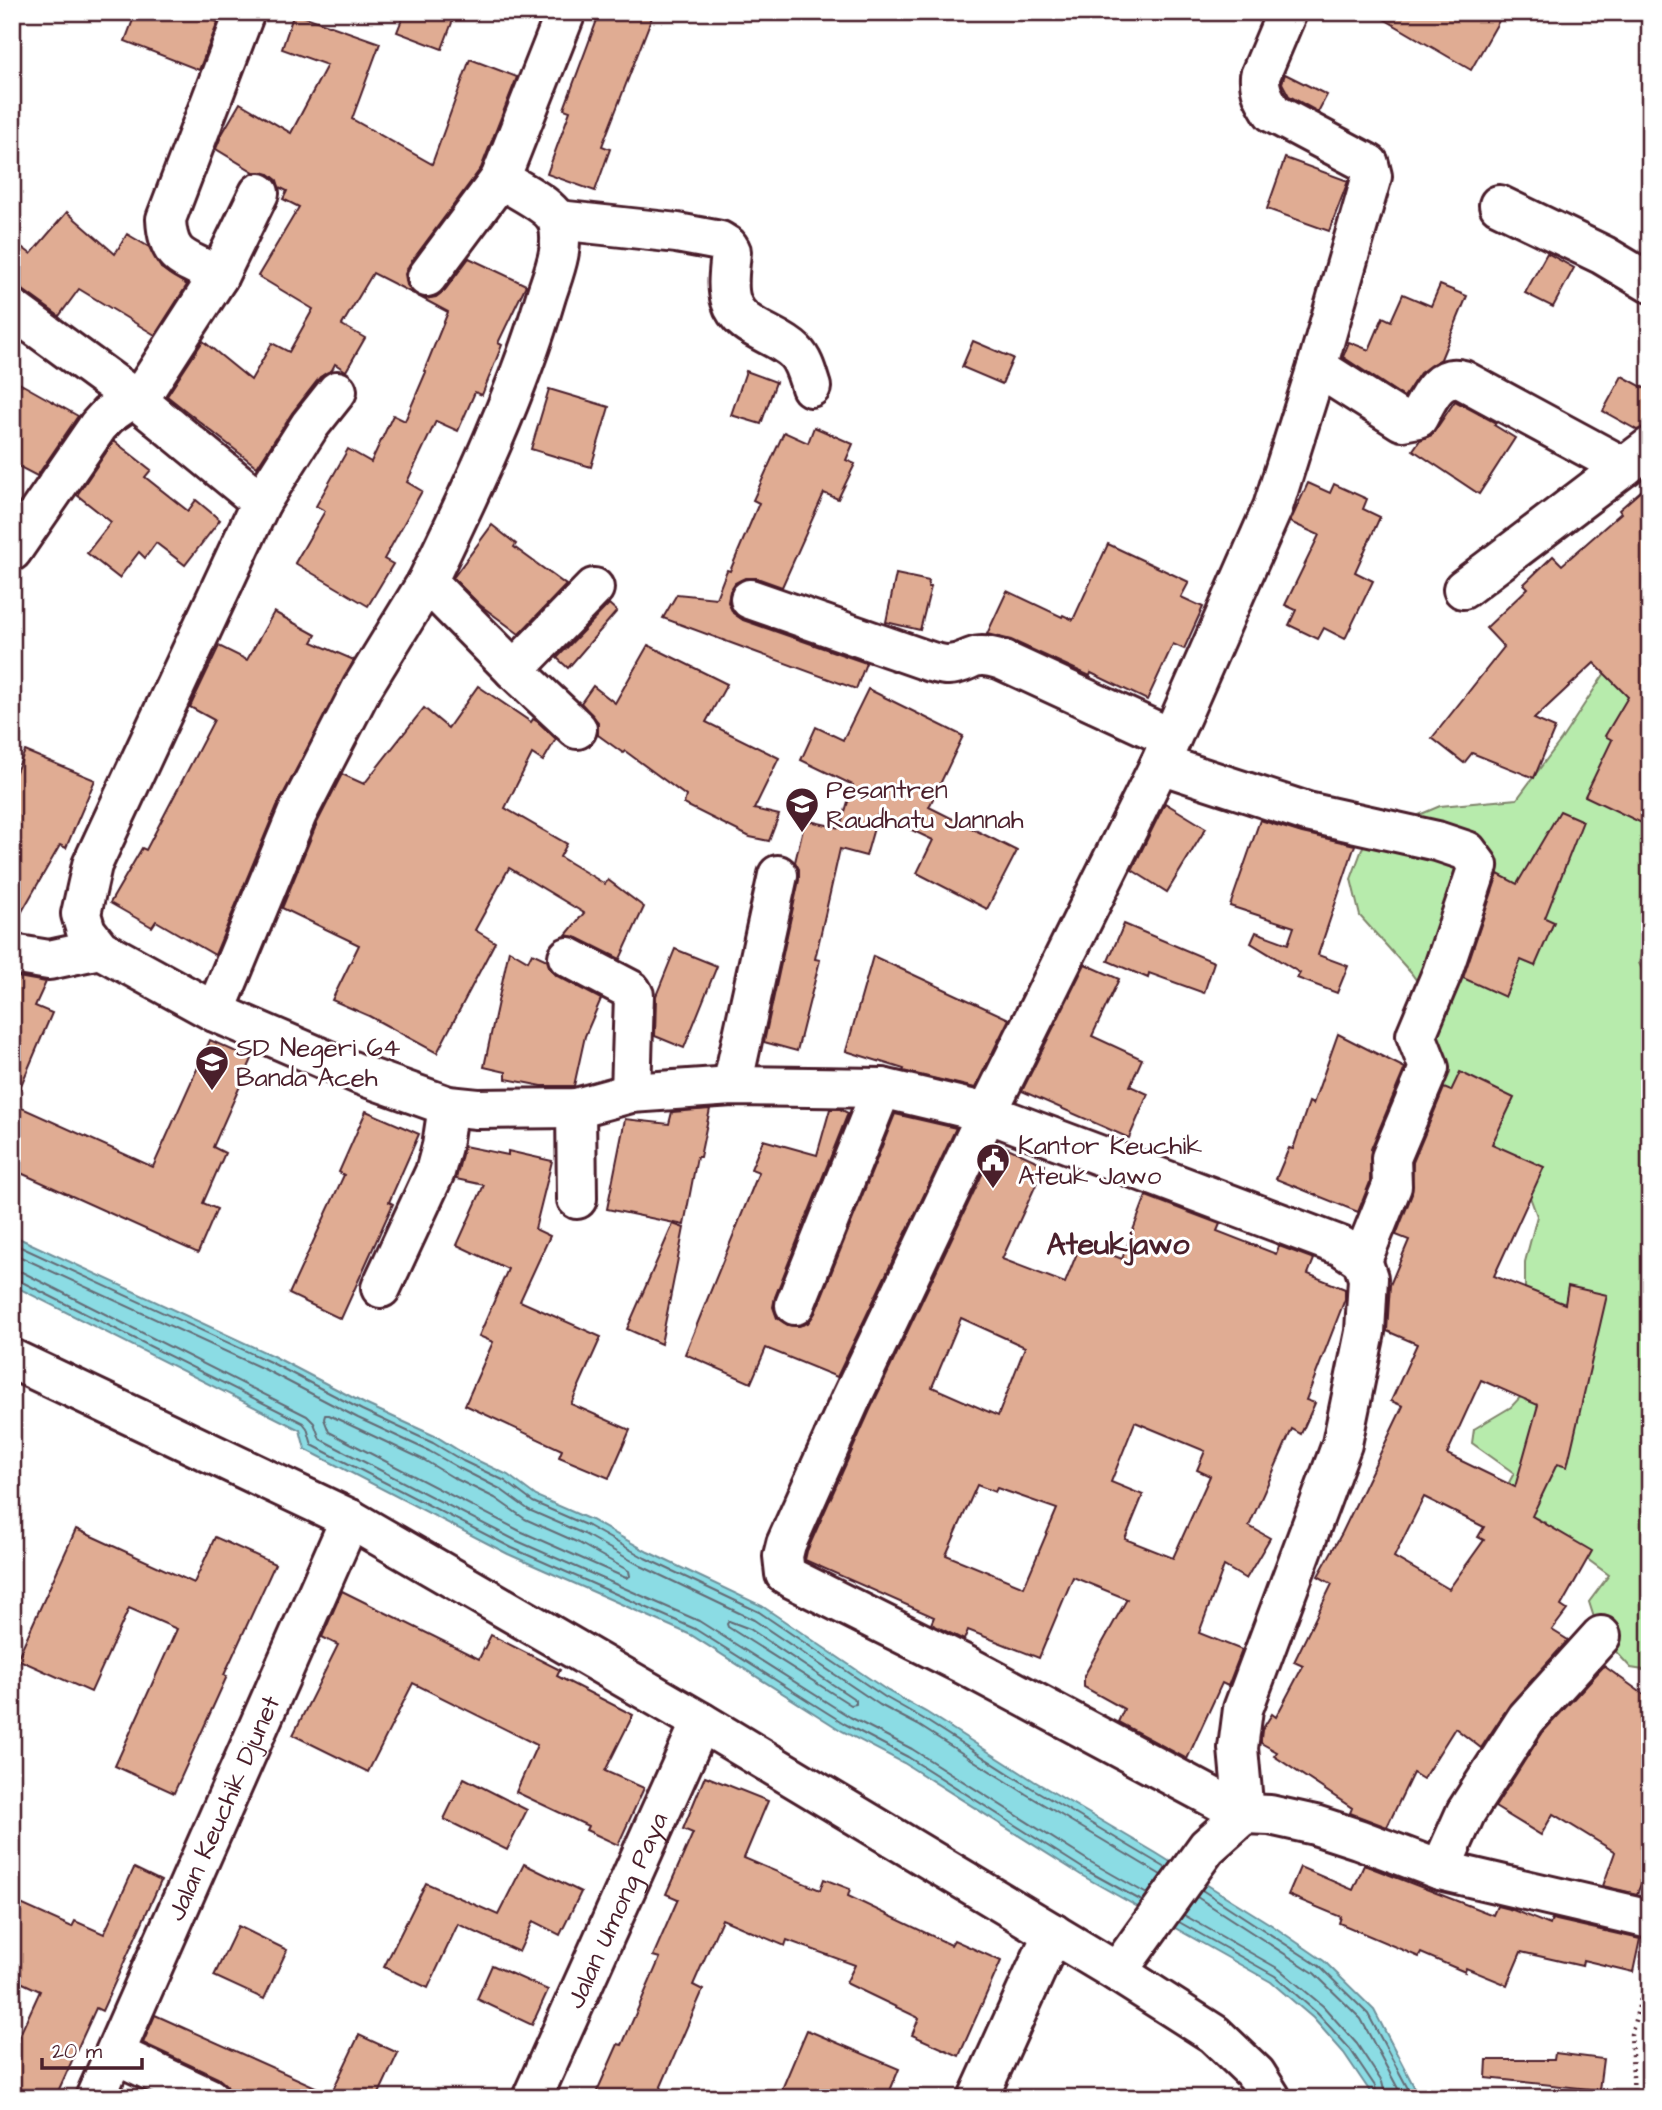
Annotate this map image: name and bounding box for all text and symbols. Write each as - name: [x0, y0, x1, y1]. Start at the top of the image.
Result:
- place label: Pesantren Raudhatu Jannah: [826, 772, 1024, 838]
- school or university icon: Pesantren Raudhatu Jannah: [783, 785, 821, 834]
- place label: SD Negeri 64 Banda Aceh: [236, 1030, 401, 1096]
- school or university icon: SD Negeri 64 Banda Aceh: [193, 1043, 231, 1092]
- place label: Kantor Keuchik Ateuk Jawo: [1018, 1128, 1202, 1194]
- public building icon: Kantor Keuchik Ateuk Jawo: [974, 1141, 1012, 1190]
- district label: Ateukjawo: [1047, 1224, 1190, 1266]
- street label: Jalan Keuchik Djunet: [158, 1690, 289, 1927]
- street label: Jalan Umong Paya: [558, 1807, 677, 2014]
- scale bar: [42, 2026, 142, 2070]
- text: 20 m: [52, 2037, 103, 2066]

